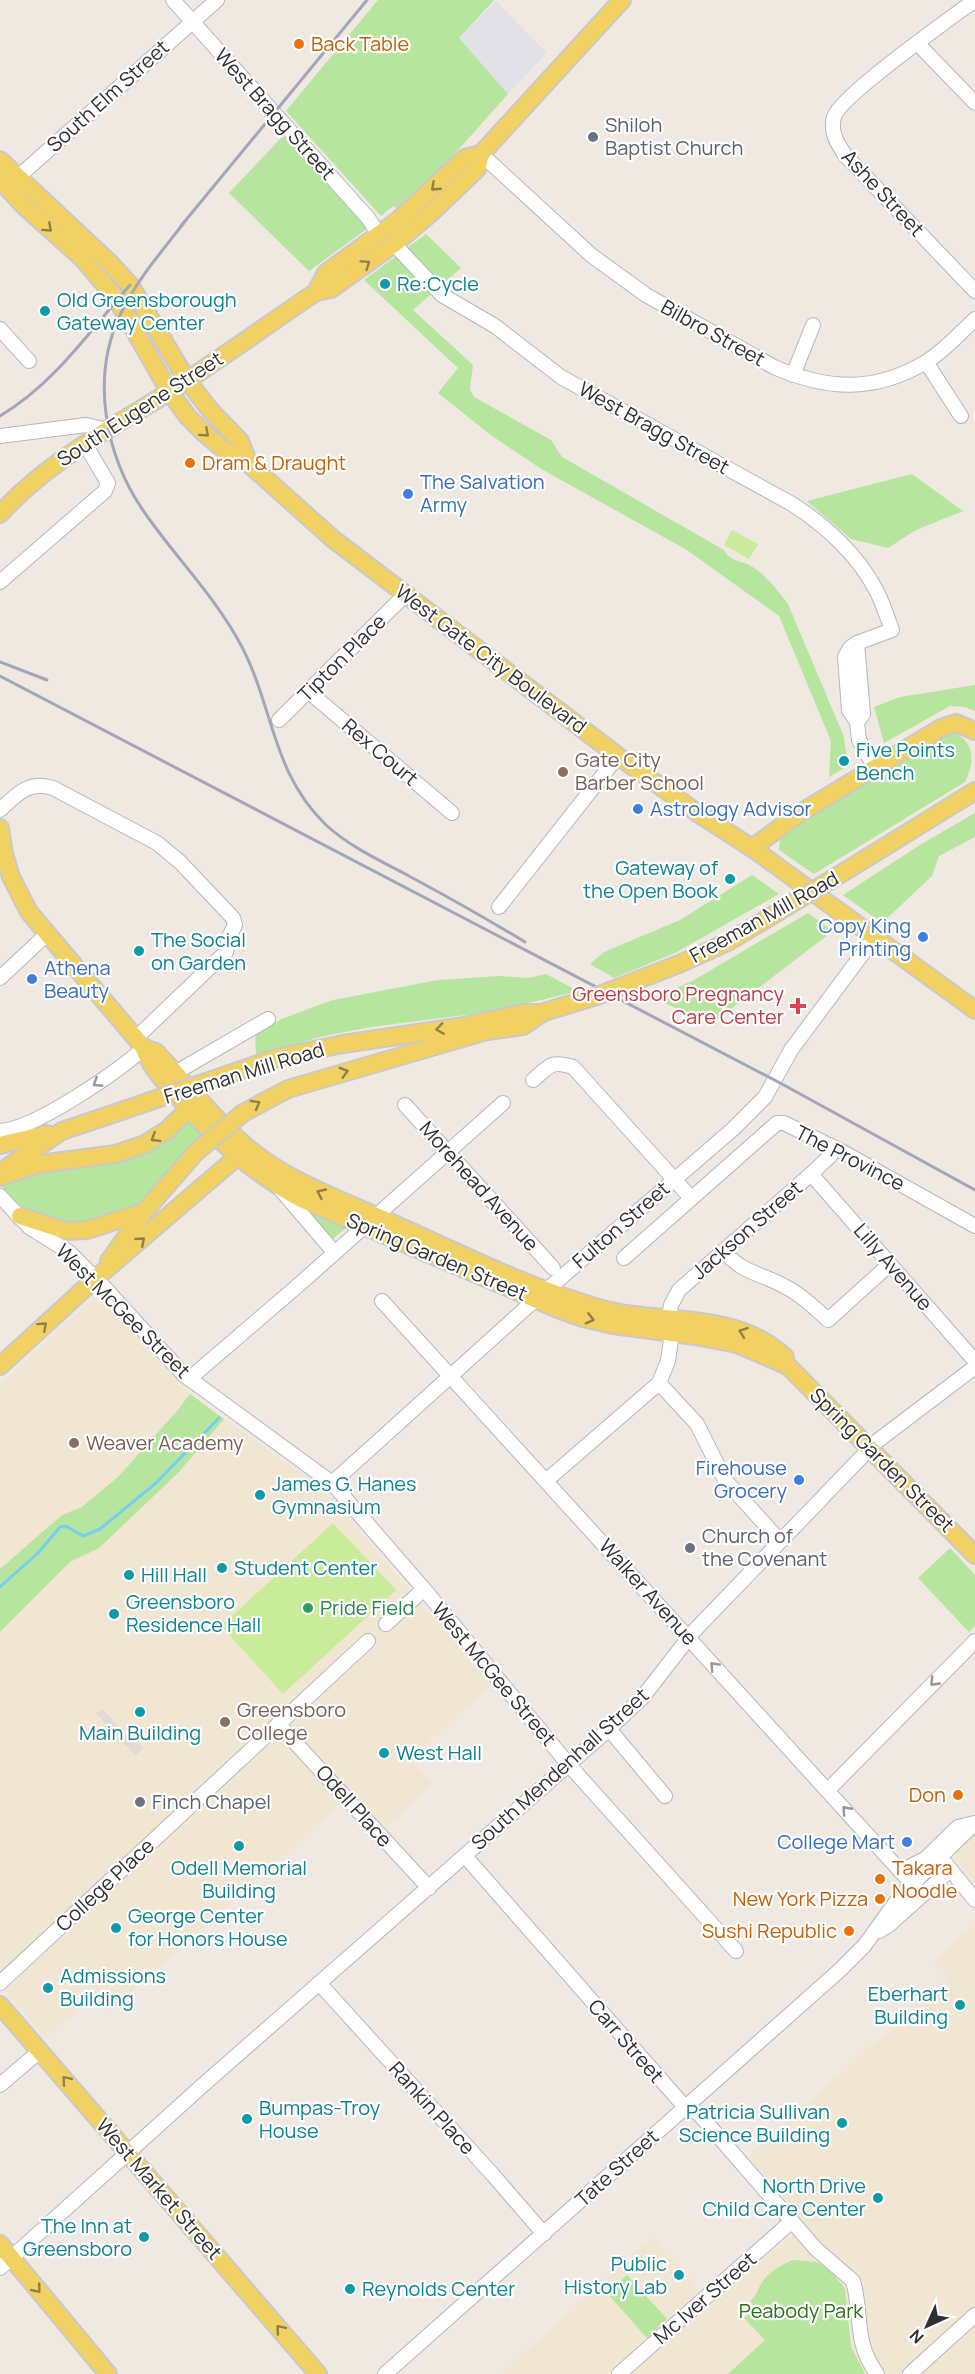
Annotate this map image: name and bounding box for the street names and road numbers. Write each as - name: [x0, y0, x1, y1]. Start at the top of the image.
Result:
- street label: South Elm Street: [41, 34, 175, 158]
- street label: West Bragg Street: [209, 42, 342, 185]
- street label: Ashe Street: [836, 143, 931, 242]
- street label: Bilbro Street: [656, 293, 770, 372]
- street label: South Eugene Street: [52, 345, 228, 472]
- street label: West Bragg Street: [574, 375, 734, 480]
- street label: West Gate City Boulevard: [390, 578, 592, 739]
- street label: Tipton Place: [292, 608, 392, 708]
- street label: Rex Court: [337, 712, 424, 791]
- street label: Freeman Mill Road: [684, 864, 843, 969]
- street label: Freeman Mill Road: [160, 1035, 327, 1110]
- street label: Morehead Avenue: [414, 1115, 545, 1256]
- street label: The Province: [791, 1118, 909, 1197]
- street label: Jackson Street: [686, 1174, 808, 1285]
- street label: Fulton Street: [566, 1175, 675, 1274]
- street label: Spring Garden Street: [343, 1206, 532, 1307]
- street label: Lilly Avenue: [848, 1217, 939, 1316]
- street label: West McGee Street: [50, 1238, 196, 1384]
- street label: Spring Garden Street: [804, 1382, 960, 1538]
- street label: Walker Avenue: [593, 1533, 703, 1651]
- street label: West McGee Street: [426, 1596, 563, 1751]
- street label: South Mendenhall Street: [465, 1682, 654, 1856]
- street label: Odell Place: [310, 1759, 398, 1852]
- street label: College Place: [50, 1832, 160, 1937]
- street label: Carr Street: [583, 1993, 670, 2088]
- street label: Rankin Place: [383, 2055, 481, 2160]
- street label: West Market Street: [90, 2112, 228, 2265]
- street label: Tate Street: [569, 2123, 664, 2212]
- street label: Mc Iver Street: [648, 2245, 762, 2350]

